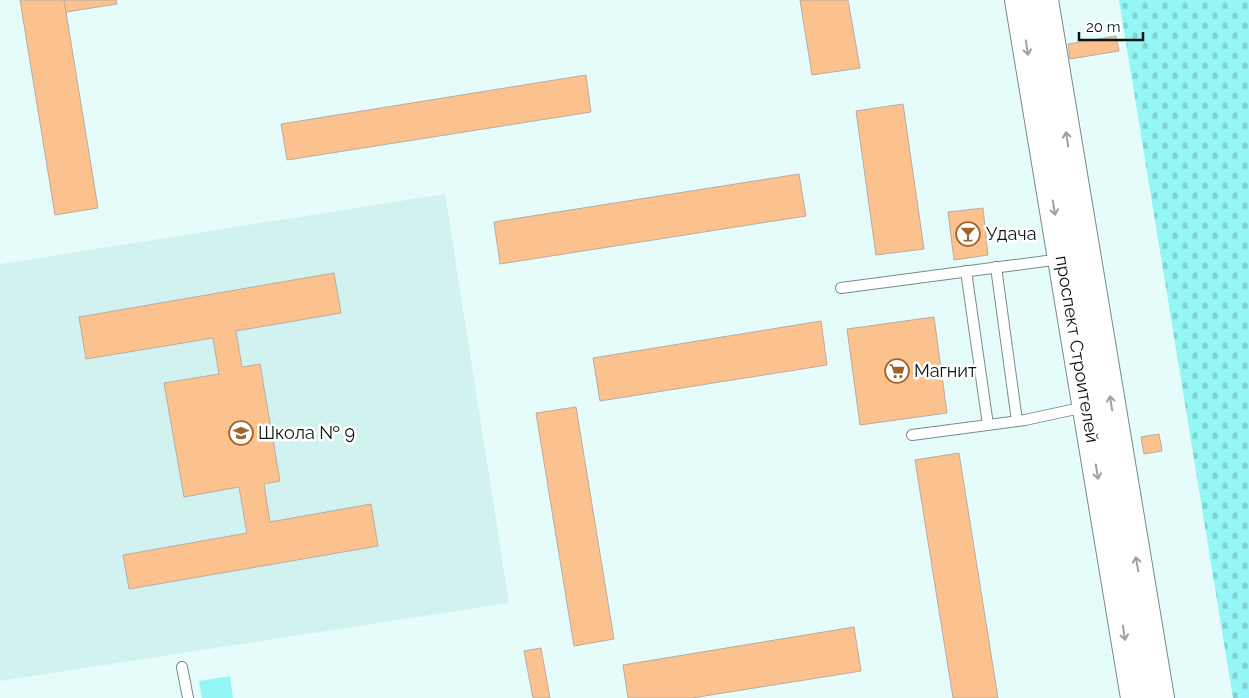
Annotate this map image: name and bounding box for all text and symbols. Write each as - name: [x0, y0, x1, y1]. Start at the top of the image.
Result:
- scale bar: [1079, 10, 1143, 42]
- text: 20 m: [1086, 18, 1121, 36]
- one-way arrow: [1023, 40, 1033, 56]
- one-way arrow: [1062, 132, 1072, 148]
- one-way arrow: [1049, 200, 1059, 216]
- bar icon: Удача: [955, 221, 981, 247]
- place label: Удача: [986, 223, 1036, 244]
- street label: проспект Строителей: [1052, 254, 1103, 444]
- supermarket icon: Магнит: [884, 358, 910, 384]
- place label: Магнит: [914, 360, 977, 381]
- one-way arrow: [1105, 396, 1115, 412]
- school or university icon: Школа № 9: [228, 420, 254, 446]
- place label: Школа № 9: [258, 422, 355, 443]
- one-way arrow: [1093, 464, 1103, 480]
- one-way arrow: [1132, 556, 1142, 572]
- one-way arrow: [1119, 624, 1129, 640]

